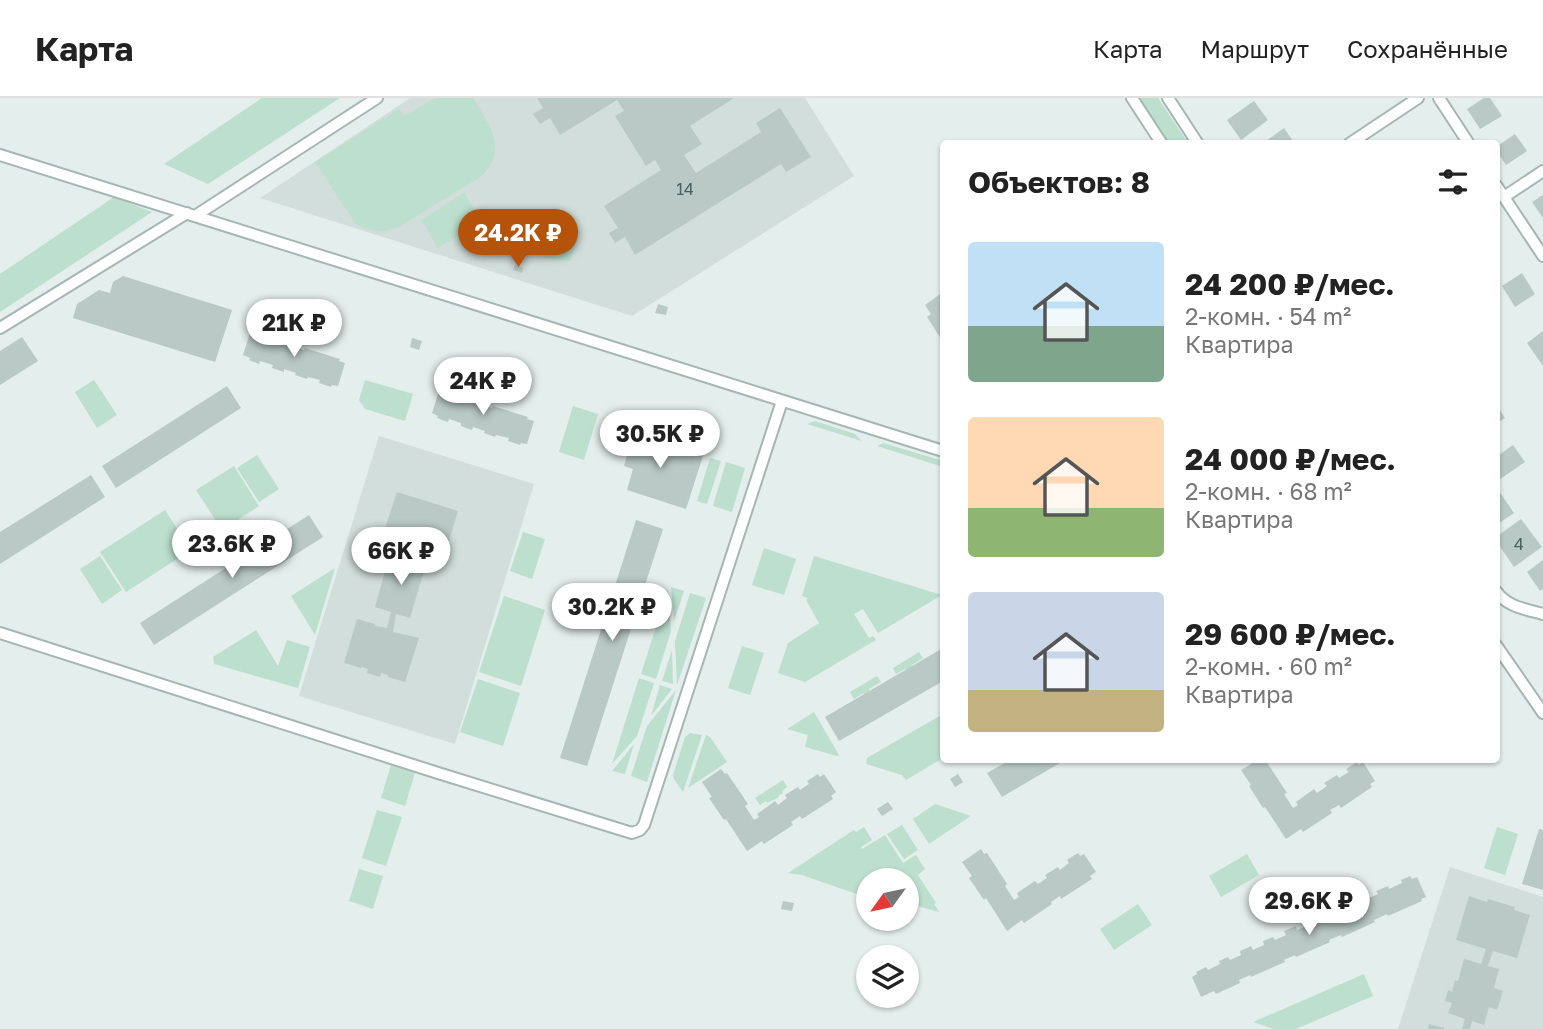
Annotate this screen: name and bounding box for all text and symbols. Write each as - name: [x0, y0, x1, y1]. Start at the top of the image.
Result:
- text: Карта: [35, 29, 134, 68]
- text: Карта: [1093, 34, 1163, 63]
- text: Маршрут: [1201, 34, 1309, 63]
- text: Сохранённые: [1347, 34, 1508, 63]
- icon: filters: [1434, 163, 1472, 201]
- text: Объектов: 8: [968, 164, 1150, 200]
- house number: 14: [676, 179, 694, 199]
- pin: 24.2K ₽: [453, 209, 583, 269]
- text: 24.2K ₽: [474, 218, 562, 246]
- text: 24 200 ₽/мес.: [1185, 266, 1395, 302]
- icon: home: [1024, 270, 1108, 354]
- pin: 21K ₽: [245, 300, 343, 359]
- text: 2-комн. · 54 m²: [1185, 302, 1351, 330]
- text: 21K ₽: [262, 308, 326, 336]
- text: Квартира: [1185, 330, 1293, 358]
- pin: 24K ₽: [434, 358, 532, 417]
- text: 24K ₽: [450, 366, 516, 394]
- pin: 30.5K ₽: [595, 410, 725, 470]
- text: 30.5K ₽: [616, 419, 704, 447]
- text: 24 000 ₽/мес.: [1185, 441, 1396, 477]
- icon: home: [1024, 445, 1108, 529]
- text: 2-комн. · 68 m²: [1185, 477, 1352, 505]
- text: Квартира: [1185, 505, 1293, 533]
- pin: 23.6K ₽: [167, 520, 297, 580]
- pin: 66K ₽: [352, 528, 450, 587]
- text: 23.6K ₽: [188, 529, 276, 557]
- house number: 4: [1514, 534, 1524, 554]
- text: 66K ₽: [367, 536, 435, 564]
- pin: 30.2K ₽: [547, 584, 677, 643]
- text: 30.2K ₽: [568, 592, 656, 620]
- text: 29 600 ₽/мес.: [1185, 616, 1396, 652]
- icon: home: [1024, 620, 1108, 704]
- text: 2-комн. · 60 m²: [1185, 652, 1352, 680]
- text: Квартира: [1185, 680, 1293, 708]
- north arrow: [856, 868, 919, 931]
- map controls: [856, 868, 919, 1008]
- pin: 29.6K ₽: [1244, 878, 1374, 937]
- text: 29.6K ₽: [1265, 886, 1353, 914]
- button: layers: [856, 945, 919, 1008]

